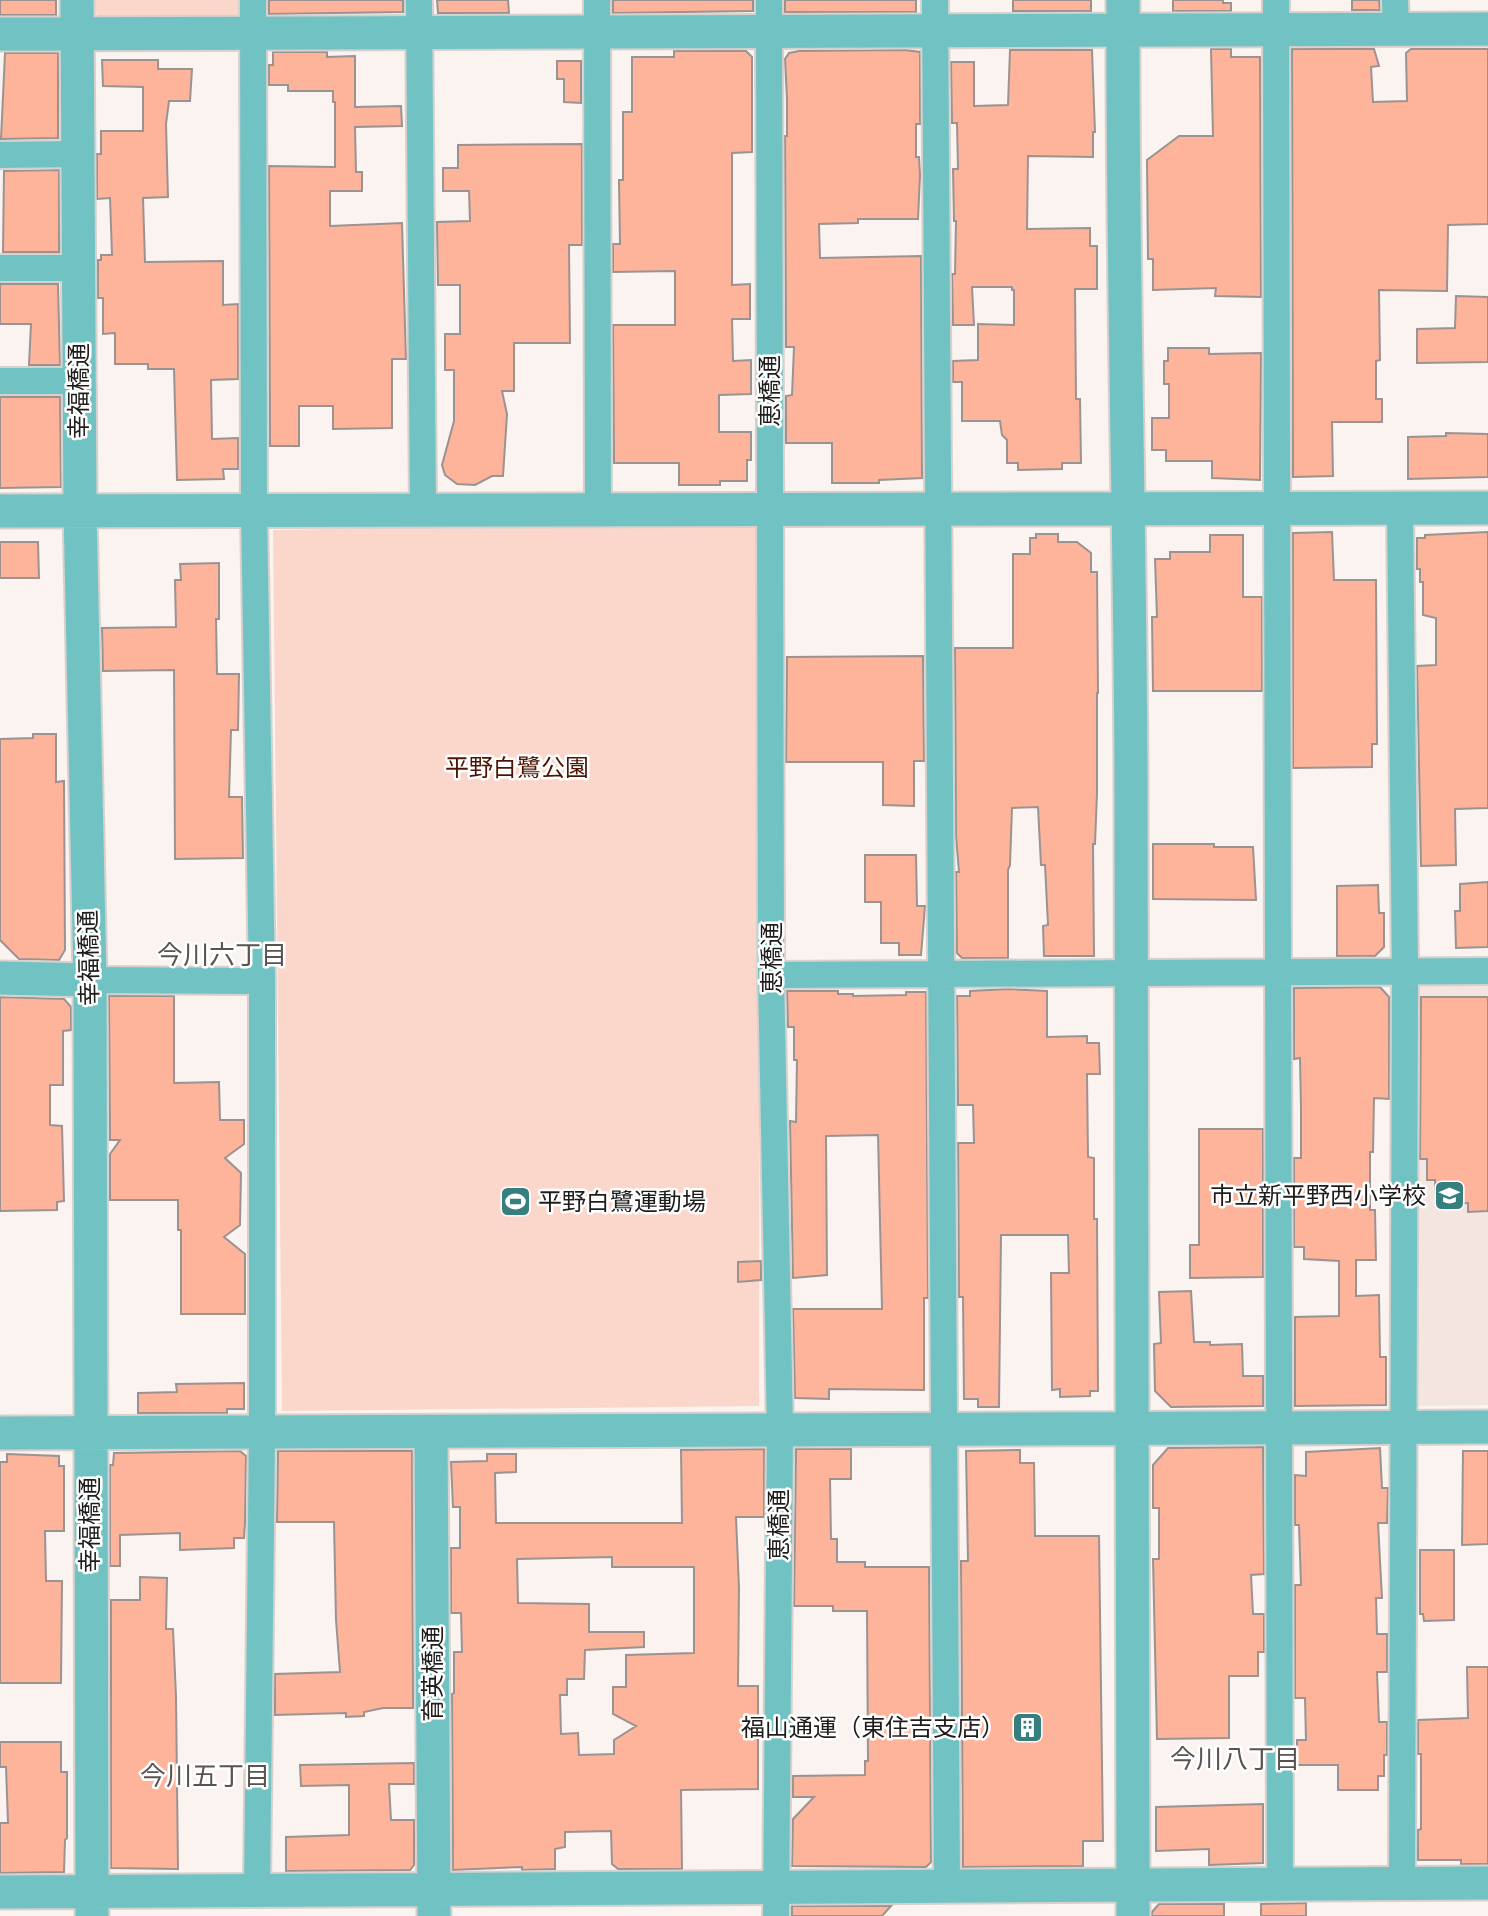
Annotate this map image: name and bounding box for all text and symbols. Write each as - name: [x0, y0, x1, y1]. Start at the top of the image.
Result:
- street label: 幸福橋通: [65, 343, 93, 439]
- street label: 恵橋通: [756, 355, 784, 427]
- park label: 平野白鷺公園: [445, 754, 589, 782]
- street label: 幸福橋通: [74, 910, 104, 1006]
- street label: 恵橋通: [758, 922, 786, 994]
- district label: 今川六丁目: [157, 940, 287, 970]
- school or university icon: 市立新平野西小学校: [1432, 1179, 1466, 1213]
- place label: 市立新平野西小学校: [1210, 1182, 1426, 1210]
- sports icon: 平野白鷺運動場: [498, 1185, 532, 1219]
- place label: 平野白鷺運動場: [538, 1188, 706, 1216]
- street label: 幸福橋通: [76, 1477, 104, 1573]
- street label: 恵橋通: [765, 1489, 793, 1561]
- street label: 育英橋通: [419, 1626, 447, 1722]
- building icon: 福山通運（東住吉支店）: [1011, 1711, 1045, 1745]
- place label: 福山通運（東住吉支店）: [741, 1714, 1005, 1742]
- district label: 今川八丁目: [1170, 1744, 1300, 1774]
- district label: 今川五丁目: [140, 1761, 270, 1791]

